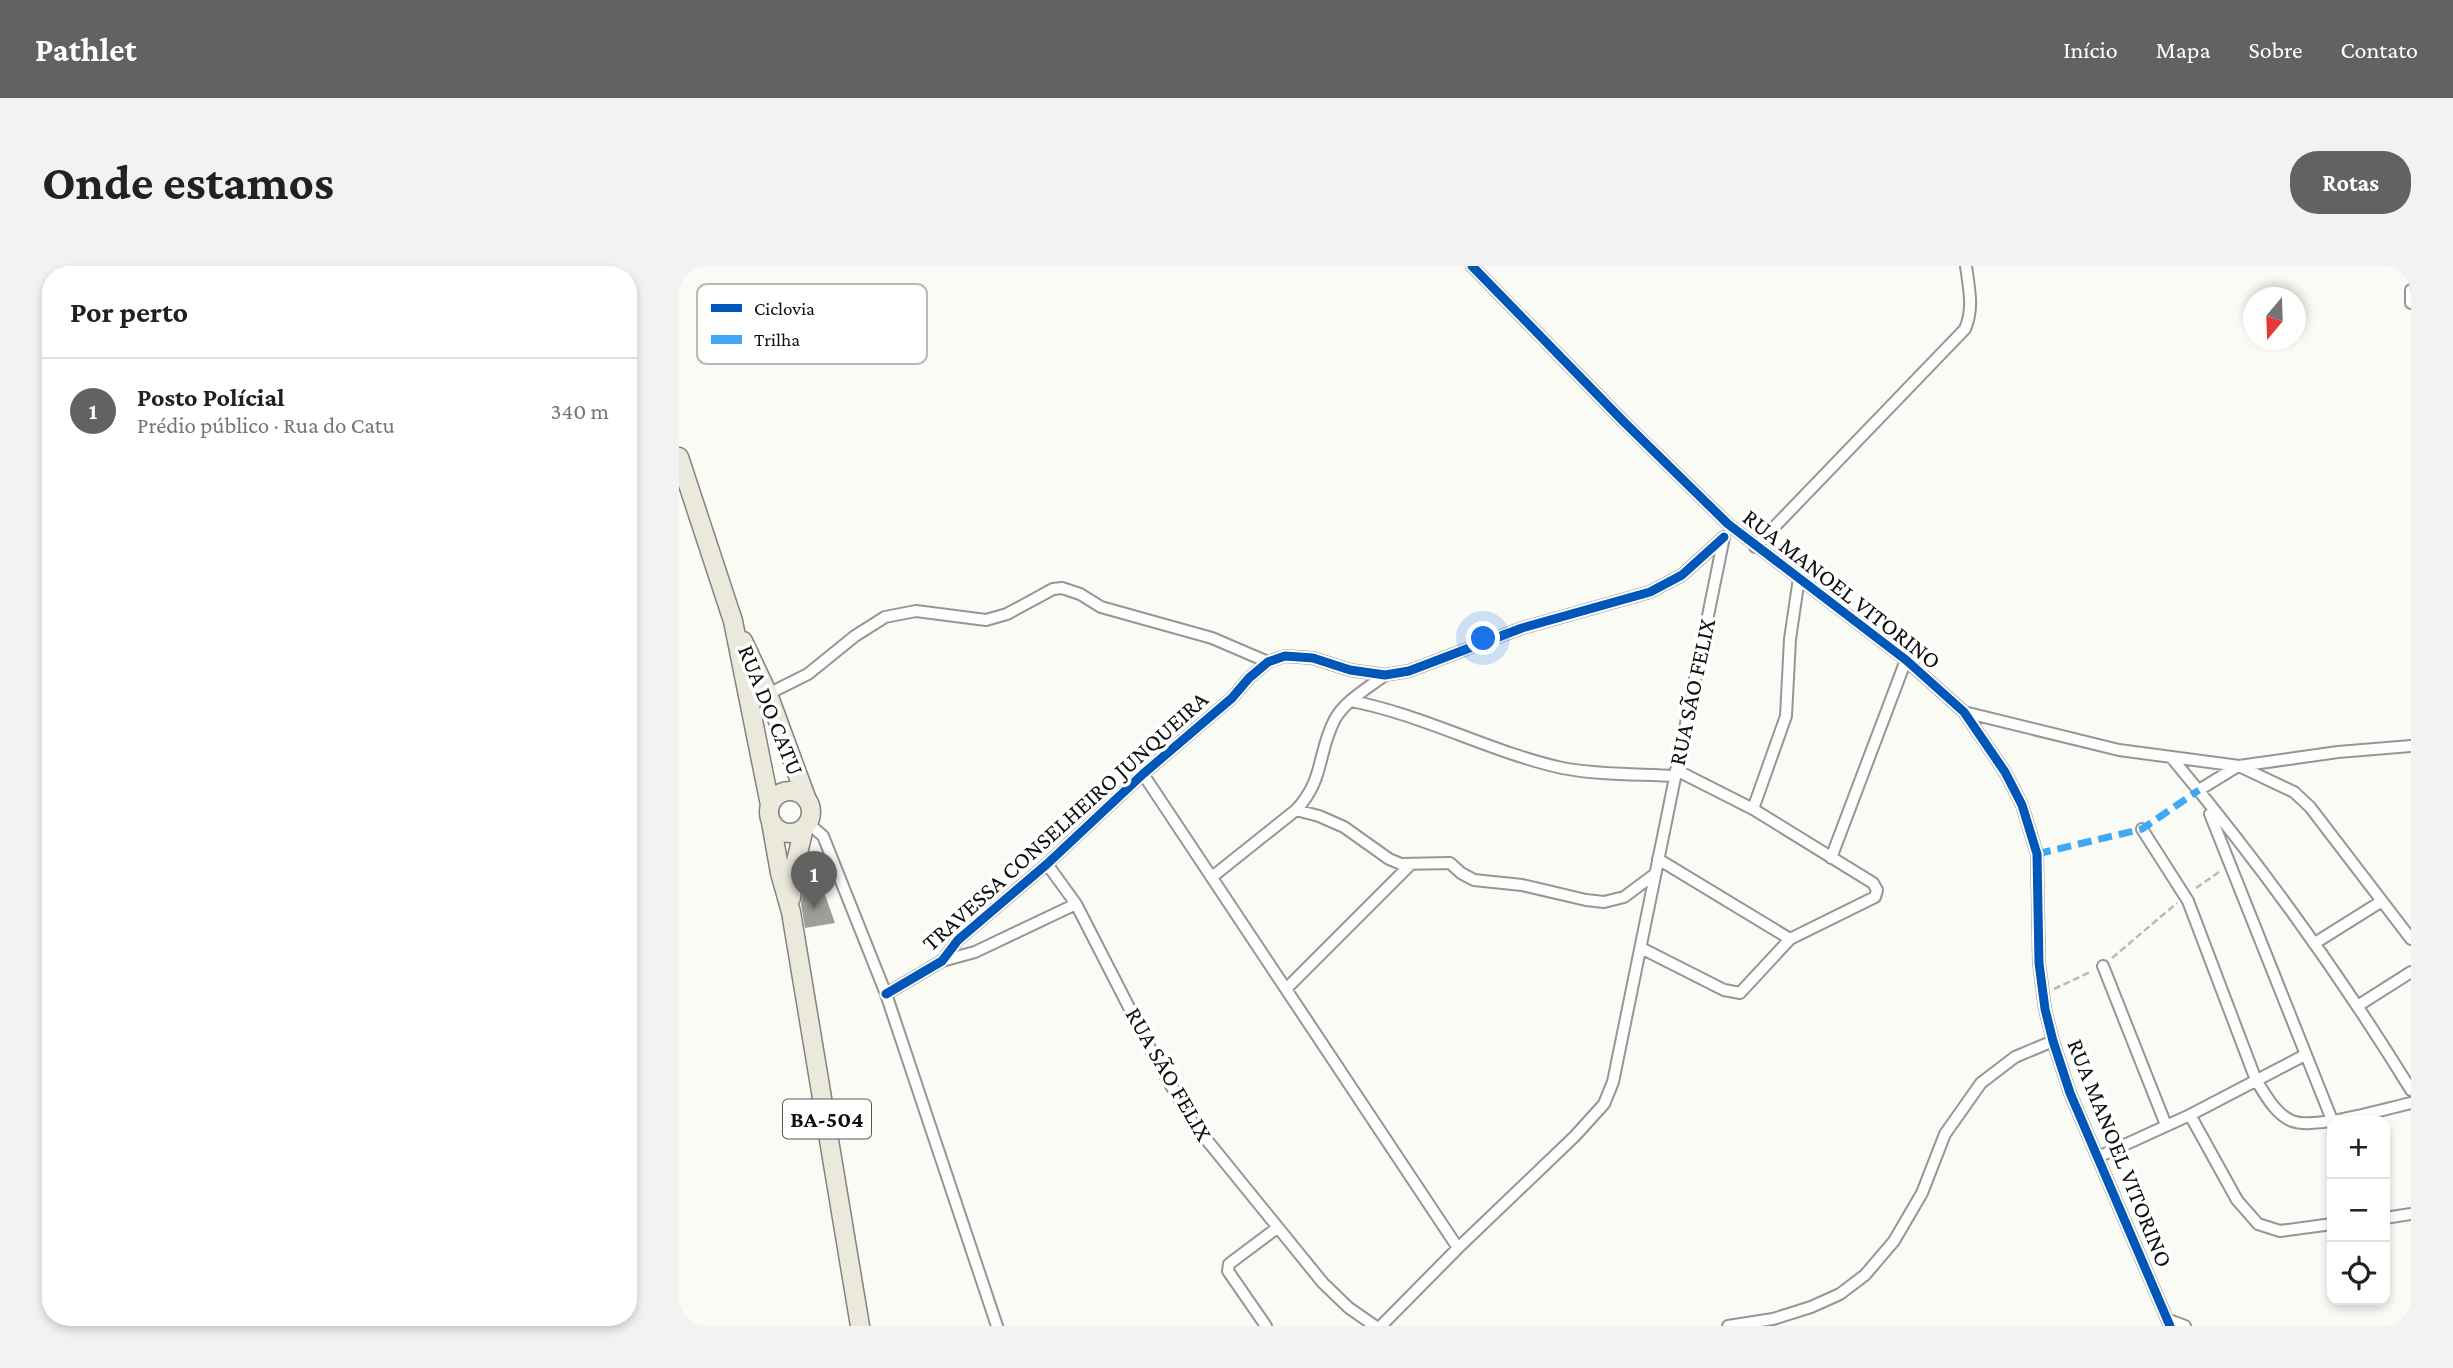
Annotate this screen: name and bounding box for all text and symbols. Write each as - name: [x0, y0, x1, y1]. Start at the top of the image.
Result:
- text: Pathlet: [35, 31, 137, 68]
- text: Início: [2063, 36, 2118, 63]
- text: Mapa: [2156, 36, 2211, 63]
- text: Sobre: [2249, 36, 2303, 63]
- text: Contato: [2341, 36, 2418, 63]
- button: Rotas: [2290, 151, 2411, 214]
- text: Onde estamos: [42, 155, 334, 210]
- legend: [697, 284, 927, 364]
- north arrow: [2243, 287, 2306, 350]
- text: Por perto: [70, 295, 188, 328]
- text: Ciclovia: [754, 298, 815, 319]
- text: Trilha: [754, 329, 800, 350]
- text: Posto Polícial: [137, 383, 285, 412]
- text: 1: [89, 398, 97, 424]
- text: 340 m: [551, 398, 609, 424]
- text: Prédio público · Rua do Catu: [137, 412, 395, 438]
- street label: RUA MANOEL VITORINO: [1738, 503, 1947, 674]
- street label: RUA SÃO FELIX: [1663, 616, 1720, 768]
- your location: [1466, 621, 1500, 655]
- street label: RUA DO CATU: [733, 641, 810, 779]
- street label: TRAVESSA CONSELHEIRO JUNQUEIRA: [916, 685, 1213, 956]
- pin: 1: [791, 851, 837, 909]
- street label: RUA SÃO FELIX: [1120, 1002, 1219, 1145]
- street label: RUA MANOEL VITORINO: [2062, 1035, 2179, 1271]
- road number: BA-504: [783, 1100, 871, 1139]
- map controls: [2327, 1116, 2390, 1305]
- button: +: [2327, 1116, 2390, 1179]
- button: −: [2327, 1179, 2390, 1242]
- button: locate: [2327, 1242, 2390, 1305]

